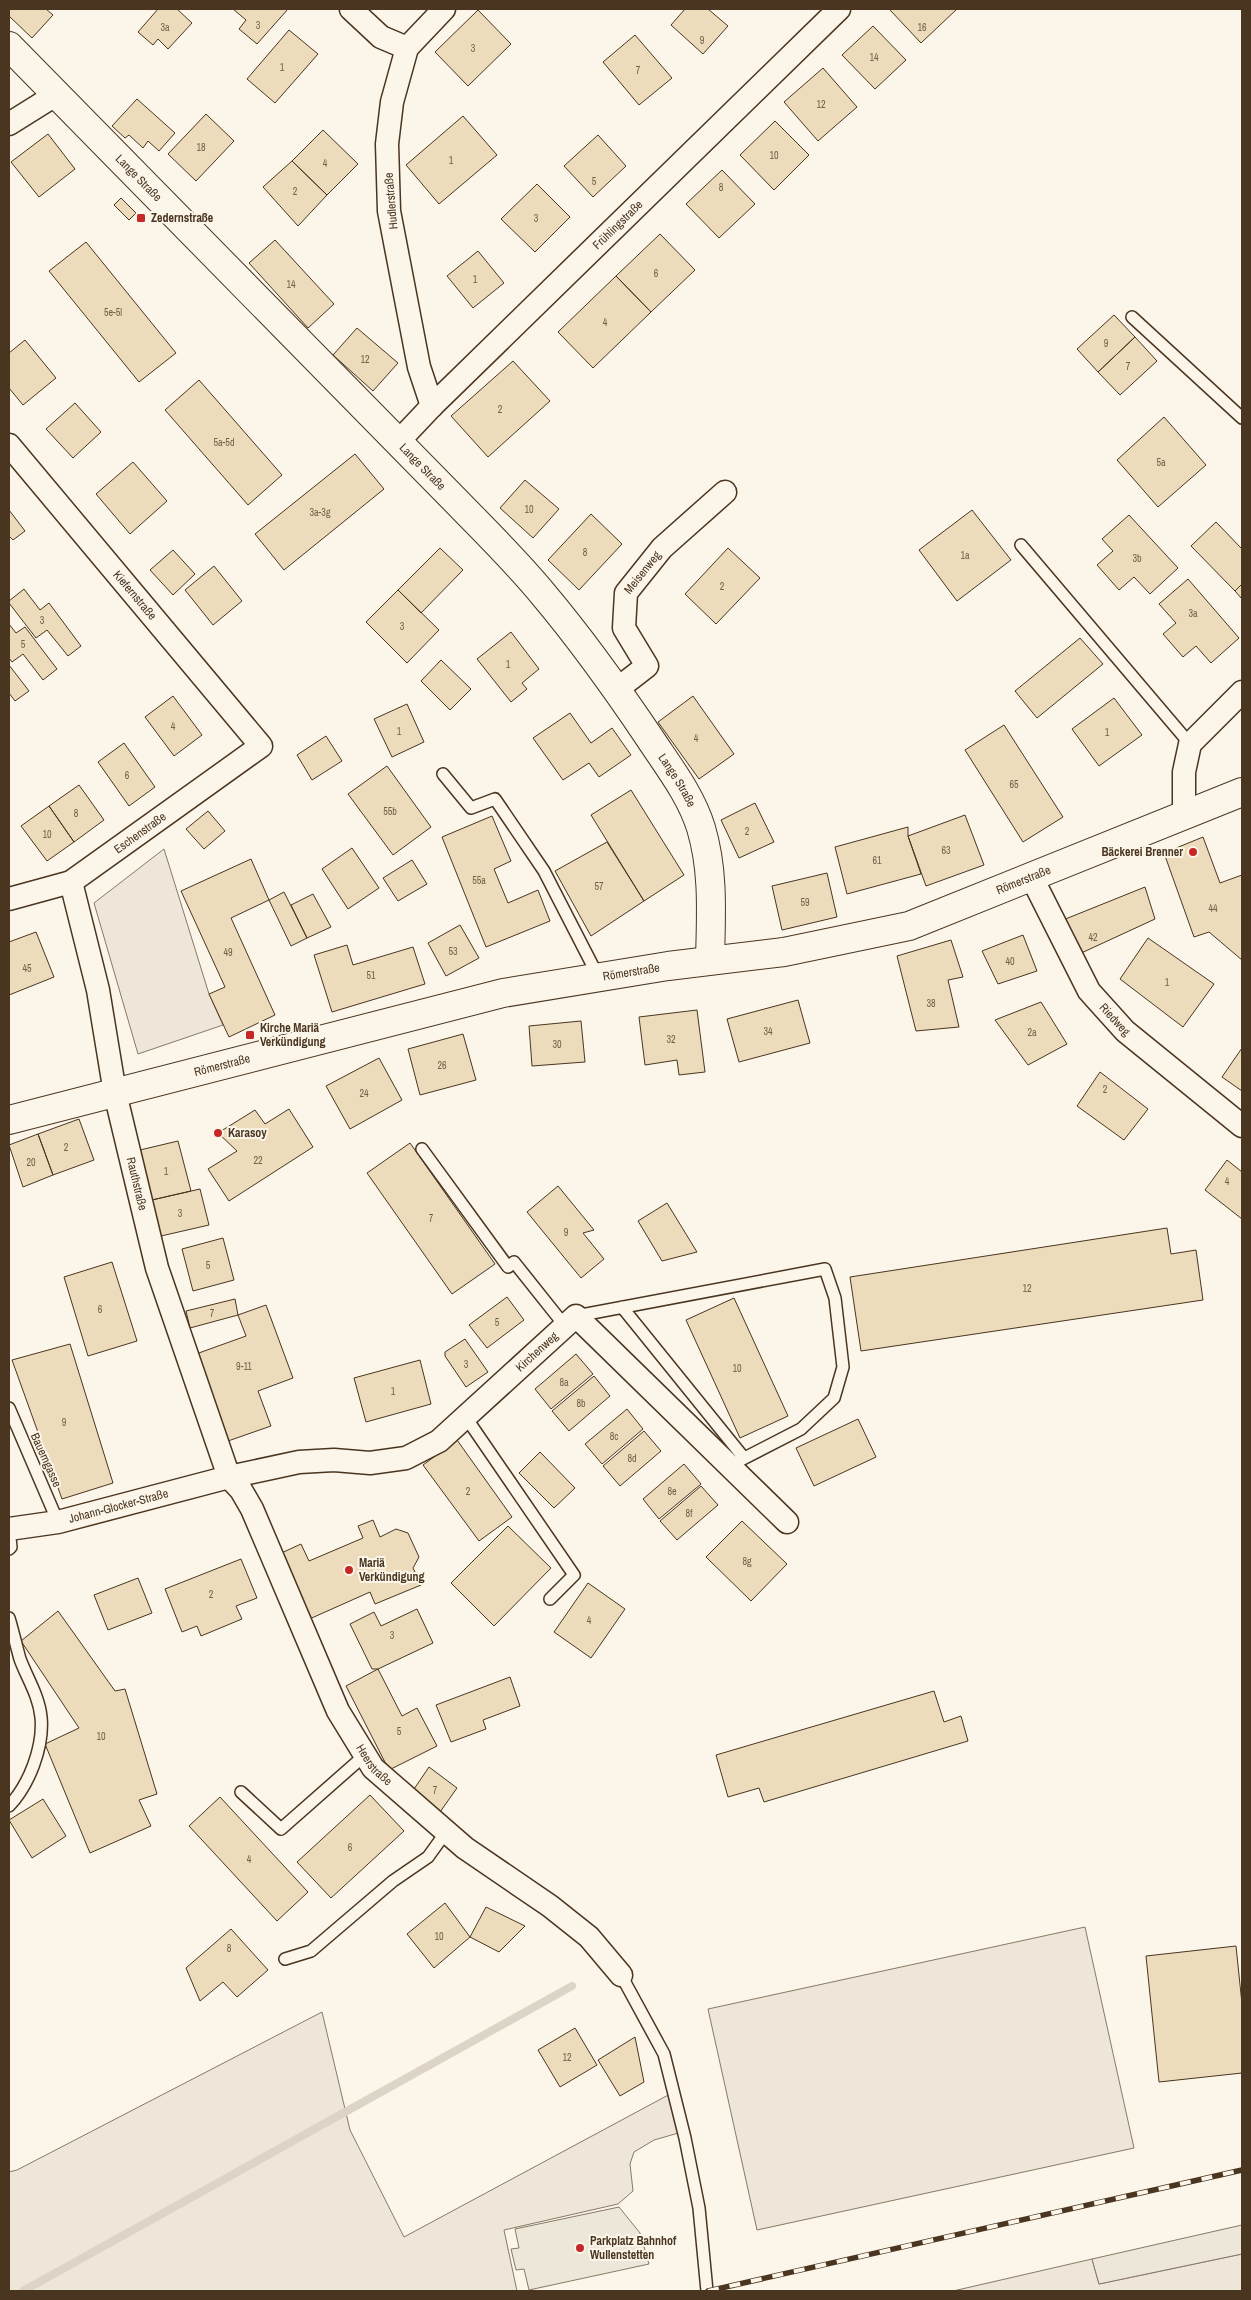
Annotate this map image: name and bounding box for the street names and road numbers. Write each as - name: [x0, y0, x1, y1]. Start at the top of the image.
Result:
- street label: Lange Straße: [112, 151, 165, 205]
- street label: Hudlerstraße: [381, 172, 401, 230]
- street label: Frühlingstraße: [589, 197, 646, 253]
- street label: Lange Straße: [396, 440, 449, 494]
- street label: Meisenweg: [620, 547, 665, 597]
- street label: Kiefernstraße: [110, 567, 160, 623]
- street label: Lange Straße: [655, 750, 700, 810]
- street label: Eschenstraße: [111, 809, 169, 857]
- street label: Römerstraße: [994, 862, 1053, 898]
- street label: Römerstraße: [602, 959, 661, 985]
- street label: Riedweg: [1096, 1000, 1134, 1040]
- street label: Römerstraße: [192, 1050, 252, 1080]
- street label: Rauthstraße: [123, 1155, 151, 1212]
- street label: Kirchenweg: [512, 1328, 562, 1375]
- street label: Bauerngasse: [27, 1430, 65, 1490]
- street label: Johann-Glocker-Straße: [67, 1485, 170, 1527]
- street label: Heerstraße: [352, 1741, 395, 1789]

